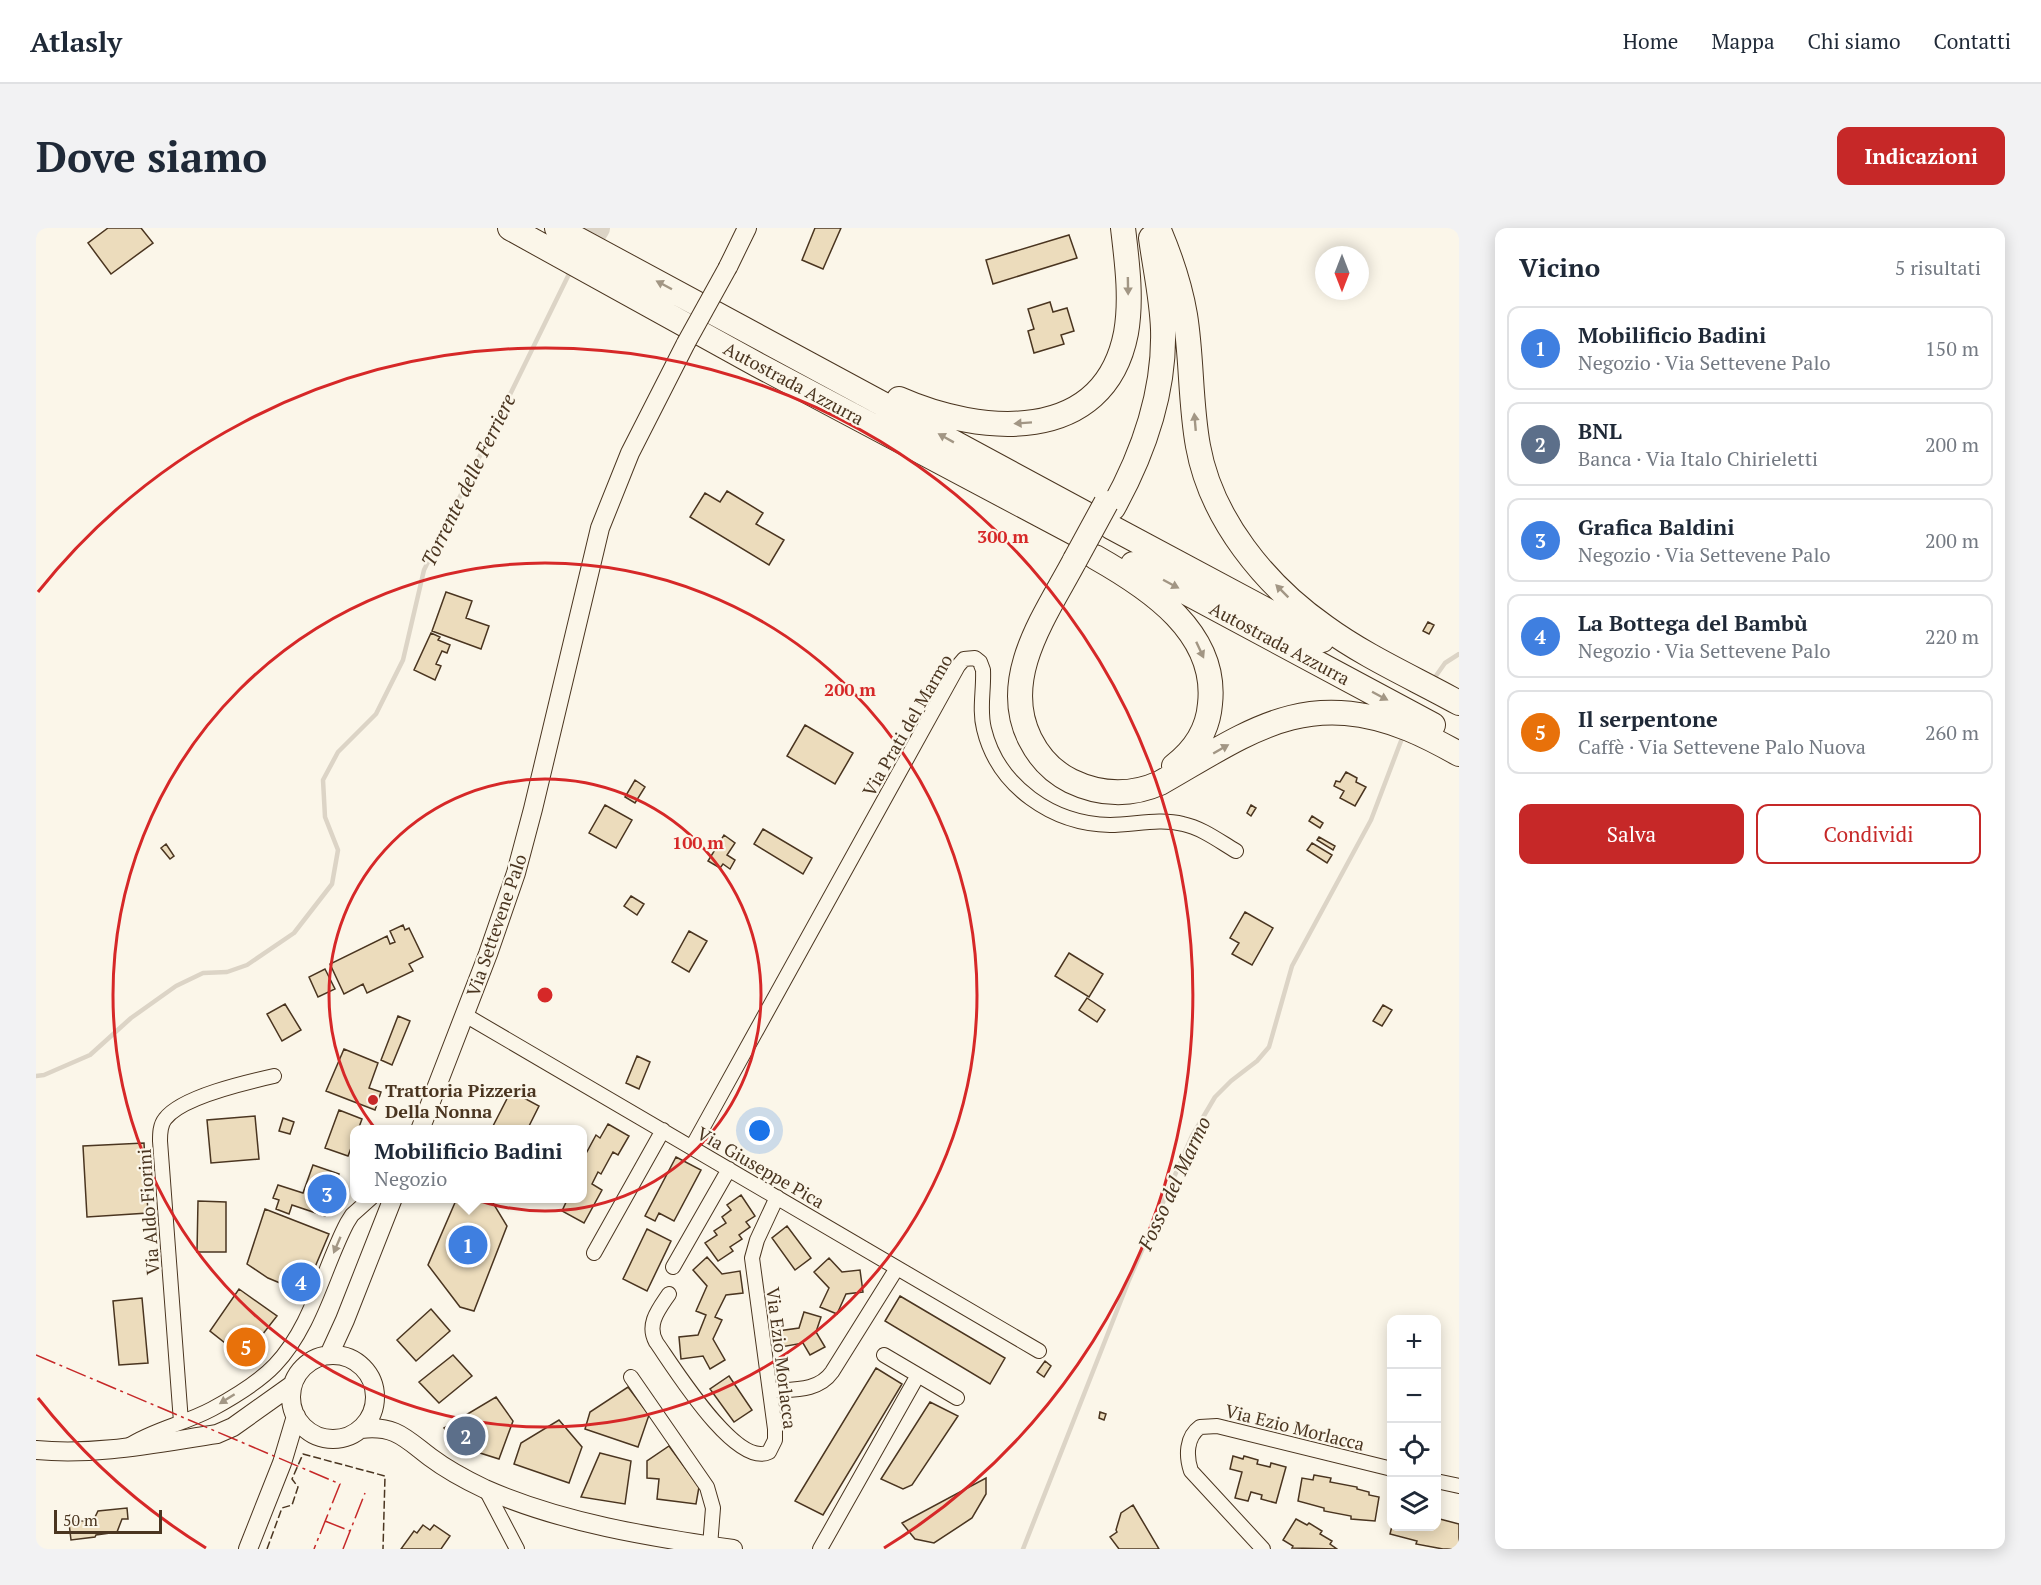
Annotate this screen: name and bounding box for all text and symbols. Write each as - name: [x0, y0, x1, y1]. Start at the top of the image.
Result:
- text: Atlasly: [30, 23, 122, 60]
- text: Home: [1623, 27, 1678, 55]
- text: Mappa: [1711, 27, 1775, 55]
- text: Chi siamo: [1808, 27, 1901, 55]
- text: Contatti: [1934, 27, 2011, 55]
- button: Indicazioni: [1837, 127, 2005, 185]
- text: Dove siamo: [36, 128, 267, 184]
- north arrow: [1315, 246, 1369, 300]
- text: Vicino: [1519, 250, 1600, 284]
- text: 5 risultati: [1895, 254, 1981, 281]
- one-way arrow: [1123, 277, 1133, 296]
- one-way arrow: [655, 280, 672, 290]
- text: Mobilificio Badini: [1578, 320, 1766, 349]
- text: 1: [1535, 335, 1546, 362]
- text: 150 m: [1925, 335, 1979, 362]
- street label: Autostrada Azzurra: [720, 336, 868, 430]
- text: Negozio · Via Settevene Palo: [1578, 349, 1831, 376]
- water label: Torrente delle Ferriere: [414, 389, 522, 571]
- one-way arrow: [1190, 412, 1200, 431]
- text: BNL: [1578, 416, 1622, 445]
- one-way arrow: [1014, 418, 1033, 428]
- text: 2: [1535, 431, 1546, 458]
- text: 200 m: [1925, 431, 1979, 458]
- one-way arrow: [938, 433, 955, 443]
- text: Banca · Via Italo Chirieletti: [1578, 445, 1818, 472]
- text: Grafica Baldini: [1578, 512, 1735, 541]
- text: 300 m: [977, 524, 1029, 548]
- text: 3: [1535, 527, 1546, 554]
- text: 200 m: [1925, 527, 1979, 554]
- text: Negozio · Via Settevene Palo: [1578, 541, 1831, 568]
- one-way arrow: [1163, 579, 1180, 589]
- one-way arrow: [1276, 585, 1290, 599]
- street label: Autostrada Azzurra: [1206, 596, 1354, 690]
- text: La Bottega del Bambù: [1578, 608, 1808, 637]
- text: 4: [1535, 623, 1546, 650]
- text: 220 m: [1925, 623, 1979, 650]
- text: Negozio · Via Settevene Palo: [1578, 637, 1831, 664]
- one-way arrow: [1196, 642, 1205, 659]
- street label: Via Prati del Marmo: [857, 650, 957, 800]
- text: 200 m: [824, 677, 876, 701]
- one-way arrow: [1372, 691, 1389, 701]
- text: Il serpentone: [1578, 704, 1718, 733]
- text: 5: [1535, 719, 1546, 746]
- text: 260 m: [1925, 719, 1979, 746]
- text: Caffè · Via Settevene Palo Nuova: [1578, 733, 1866, 760]
- one-way arrow: [1213, 743, 1229, 754]
- button: Salva: [1519, 804, 1744, 864]
- button: Condividi: [1756, 804, 1981, 864]
- text: 100 m: [672, 830, 724, 854]
- street label: Via Settevene Palo: [460, 851, 532, 999]
- centre of rings: [535, 985, 555, 1005]
- place label: Trattoria Pizzeria Della Nonna: [385, 1078, 537, 1123]
- marker: Trattoria Pizzeria Della Nonna: [366, 1093, 380, 1107]
- water label: Fosso del Marmo: [1131, 1112, 1217, 1255]
- your location: [745, 1116, 774, 1145]
- street label: Via Giuseppe Pica: [693, 1121, 829, 1213]
- popup: [350, 1125, 587, 1203]
- text: Mobilificio Badini: [374, 1136, 563, 1165]
- street label: Via Aldo Fiorini: [132, 1148, 164, 1276]
- text: Negozio: [374, 1165, 447, 1192]
- pin: 3: [308, 1172, 346, 1216]
- pin: 1: [448, 1222, 488, 1268]
- one-way arrow: [332, 1236, 342, 1254]
- pin: 4: [282, 1260, 320, 1304]
- street label: Via Ezio Morlacca: [761, 1286, 803, 1430]
- map controls: [1387, 1315, 1441, 1531]
- button: +: [1387, 1315, 1441, 1369]
- pin: 5: [226, 1324, 266, 1370]
- button: −: [1387, 1369, 1441, 1423]
- one-way arrow: [219, 1394, 235, 1405]
- street label: Via Ezio Morlacca: [1223, 1398, 1367, 1456]
- pin: 2: [446, 1414, 486, 1458]
- button: locate: [1387, 1423, 1441, 1477]
- button: layers: [1387, 1477, 1441, 1531]
- scale bar: [54, 1507, 162, 1534]
- text: 50 m: [63, 1509, 98, 1531]

